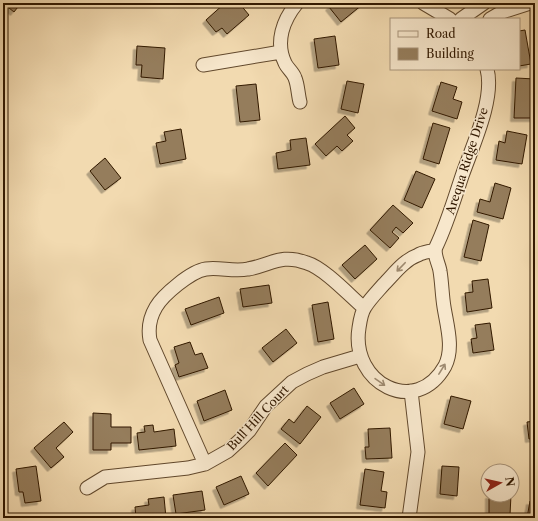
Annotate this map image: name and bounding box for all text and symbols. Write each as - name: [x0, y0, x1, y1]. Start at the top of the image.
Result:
- legend: [390, 18, 520, 70]
- text: Road: [426, 26, 456, 41]
- text: Building: [426, 46, 474, 61]
- street label: Arequa Ridge Drive: [442, 105, 491, 217]
- one-way arrow: [396, 262, 406, 272]
- one-way arrow: [438, 364, 446, 375]
- one-way arrow: [374, 378, 385, 386]
- street label: Bull Hill Court: [224, 381, 292, 453]
- north arrow: [480, 463, 520, 503]
- text: N: [502, 476, 518, 488]

